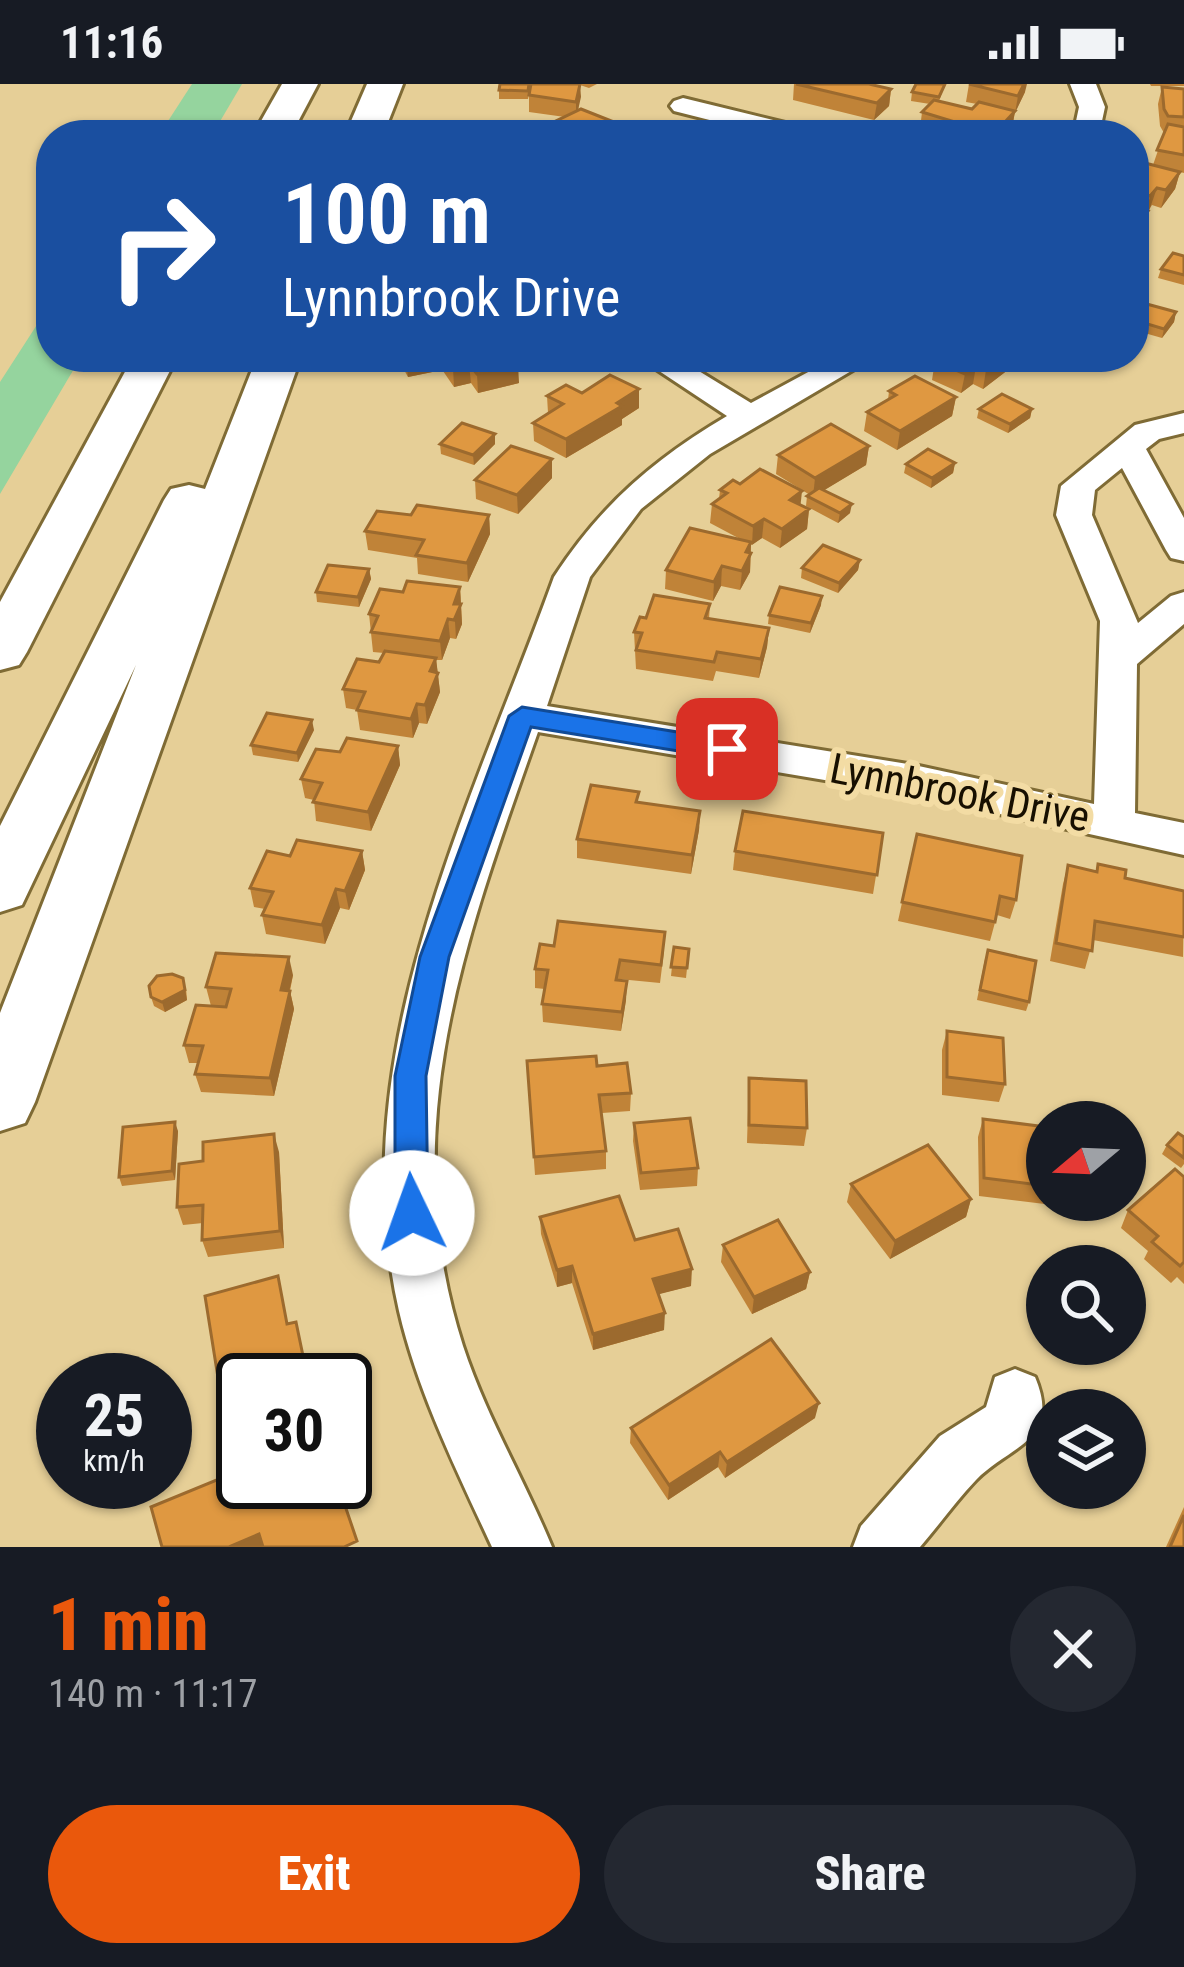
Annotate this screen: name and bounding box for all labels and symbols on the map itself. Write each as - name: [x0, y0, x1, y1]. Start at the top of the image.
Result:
- pin: [676, 698, 778, 800]
- street label: Lynnbrook Drive: [826, 743, 1094, 842]
- north arrow: [1026, 1101, 1146, 1221]
- position arrow: [349, 1150, 475, 1276]
- speed limit sign: 30: [216, 1353, 372, 1509]

